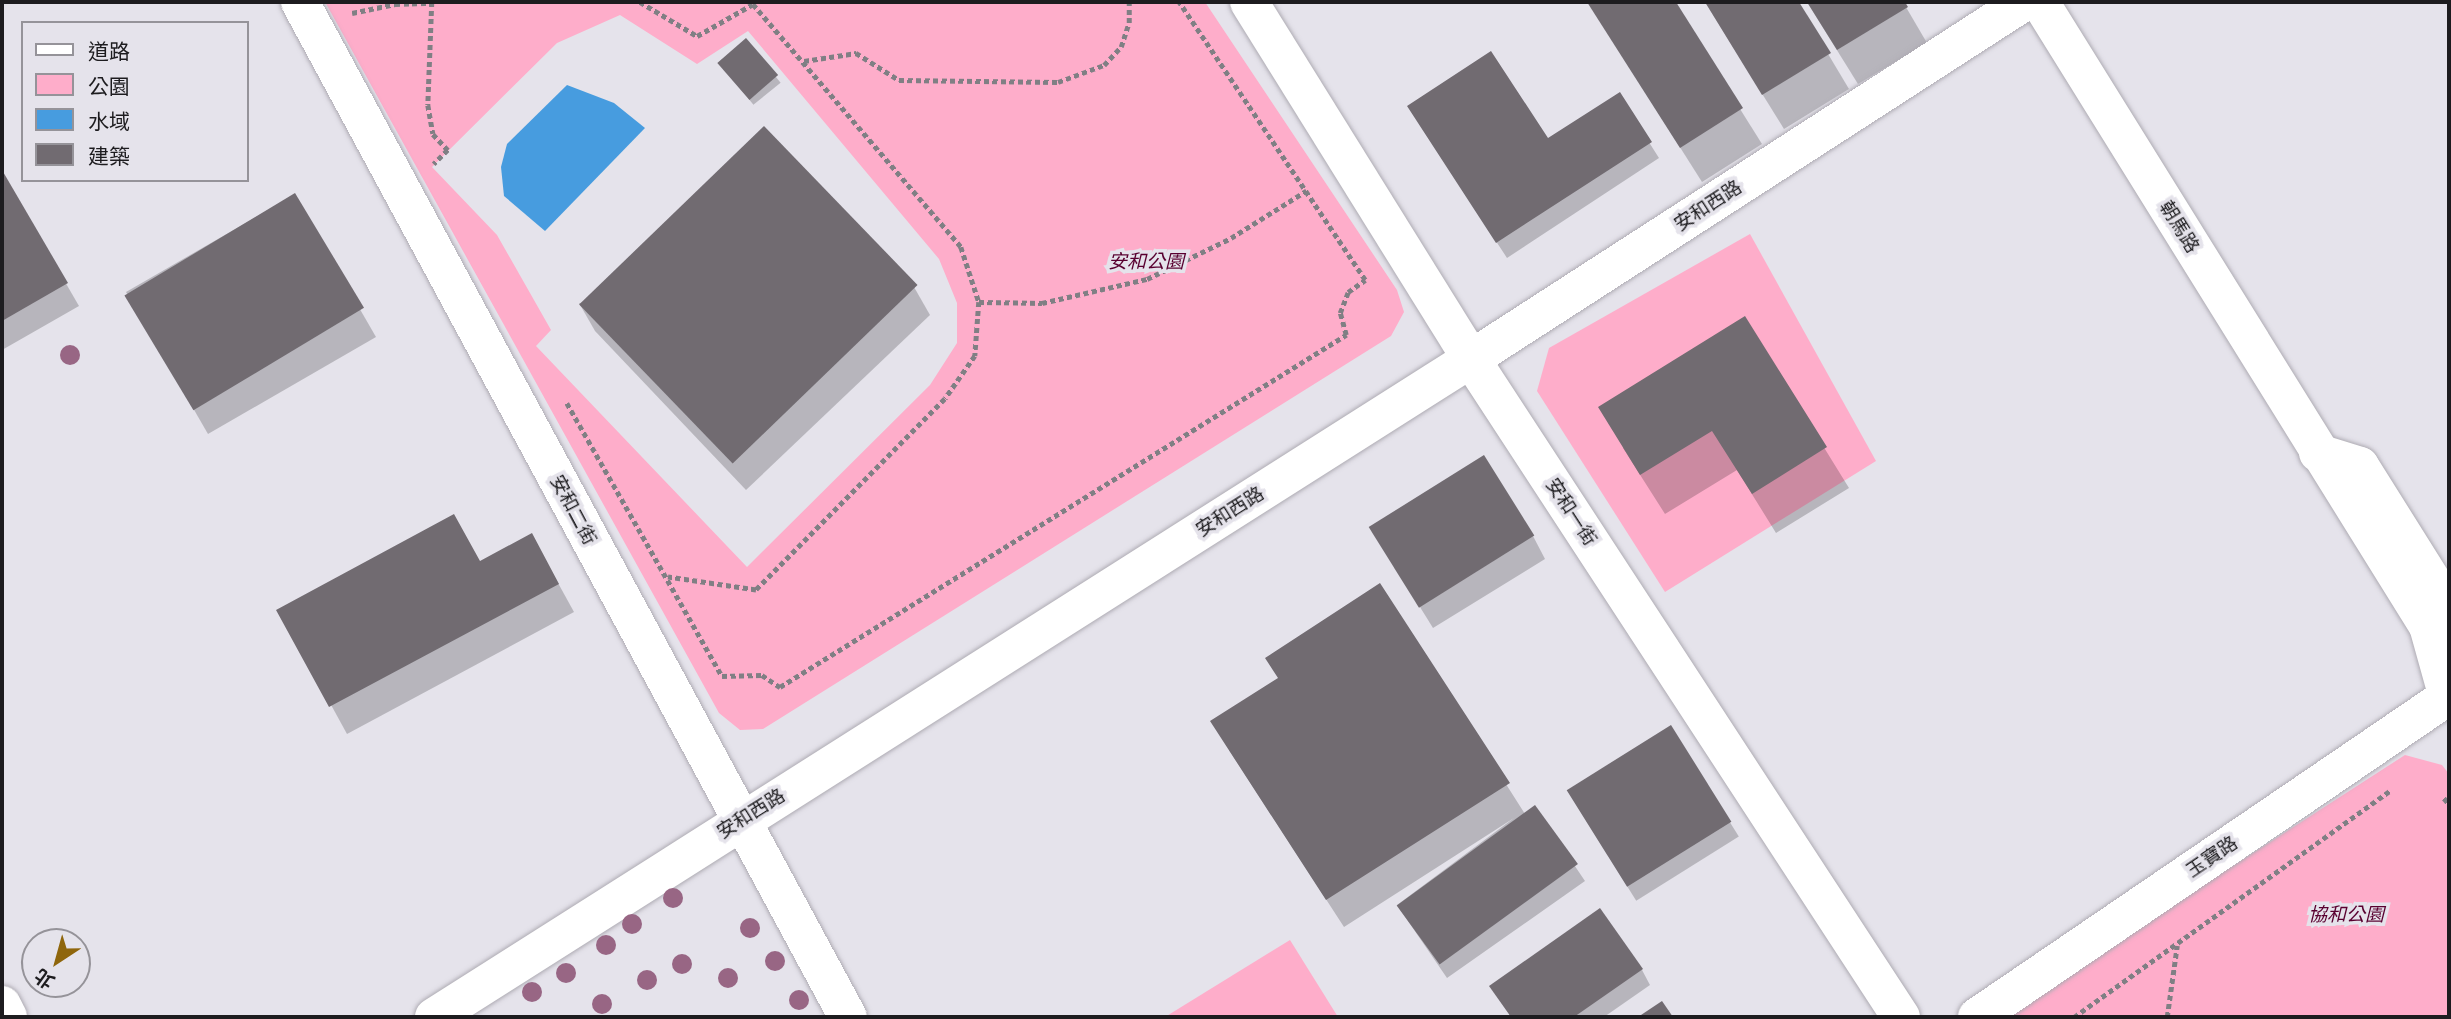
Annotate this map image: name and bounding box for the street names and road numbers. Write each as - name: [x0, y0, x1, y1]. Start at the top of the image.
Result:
- street label: 安和西路: [1670, 176, 1746, 236]
- street label: 朝馬路: [2154, 197, 2204, 257]
- street label: 安和二街: [545, 471, 601, 549]
- street label: 安和一街: [1541, 474, 1601, 550]
- street label: 安和西路: [1192, 482, 1268, 542]
- street label: 安和西路: [713, 784, 789, 844]
- street label: 玉寶路: [2182, 832, 2242, 882]

